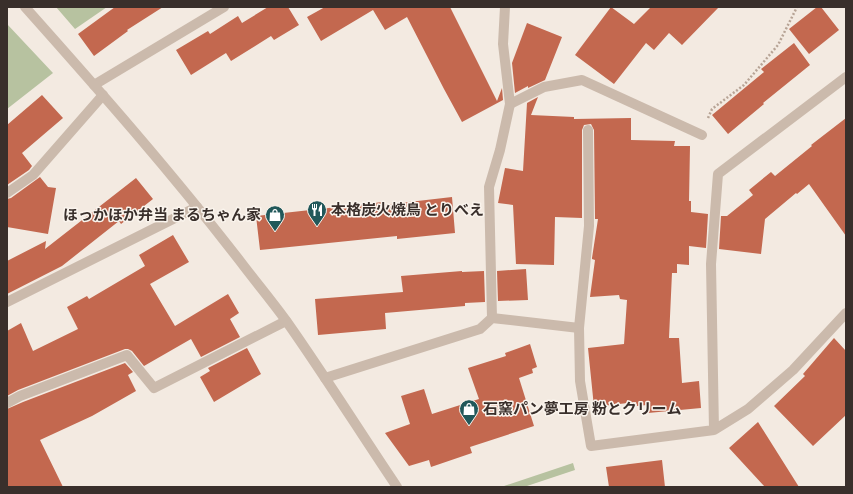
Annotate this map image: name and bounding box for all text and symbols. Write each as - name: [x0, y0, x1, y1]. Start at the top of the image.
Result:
- restaurant icon: 本格炭火焼鳥 とりべえ: [306, 199, 328, 227]
- place label: 本格炭火焼鳥 とりべえ: [331, 200, 484, 219]
- shop icon: ほっかほか弁当 まるちゃん家: [264, 204, 286, 232]
- place label: ほっかほか弁当 まるちゃん家: [63, 205, 261, 224]
- shop icon: 石窯パン夢工房 粉とクリーム: [458, 398, 480, 426]
- place label: 石窯パン夢工房 粉とクリーム: [483, 399, 681, 418]

